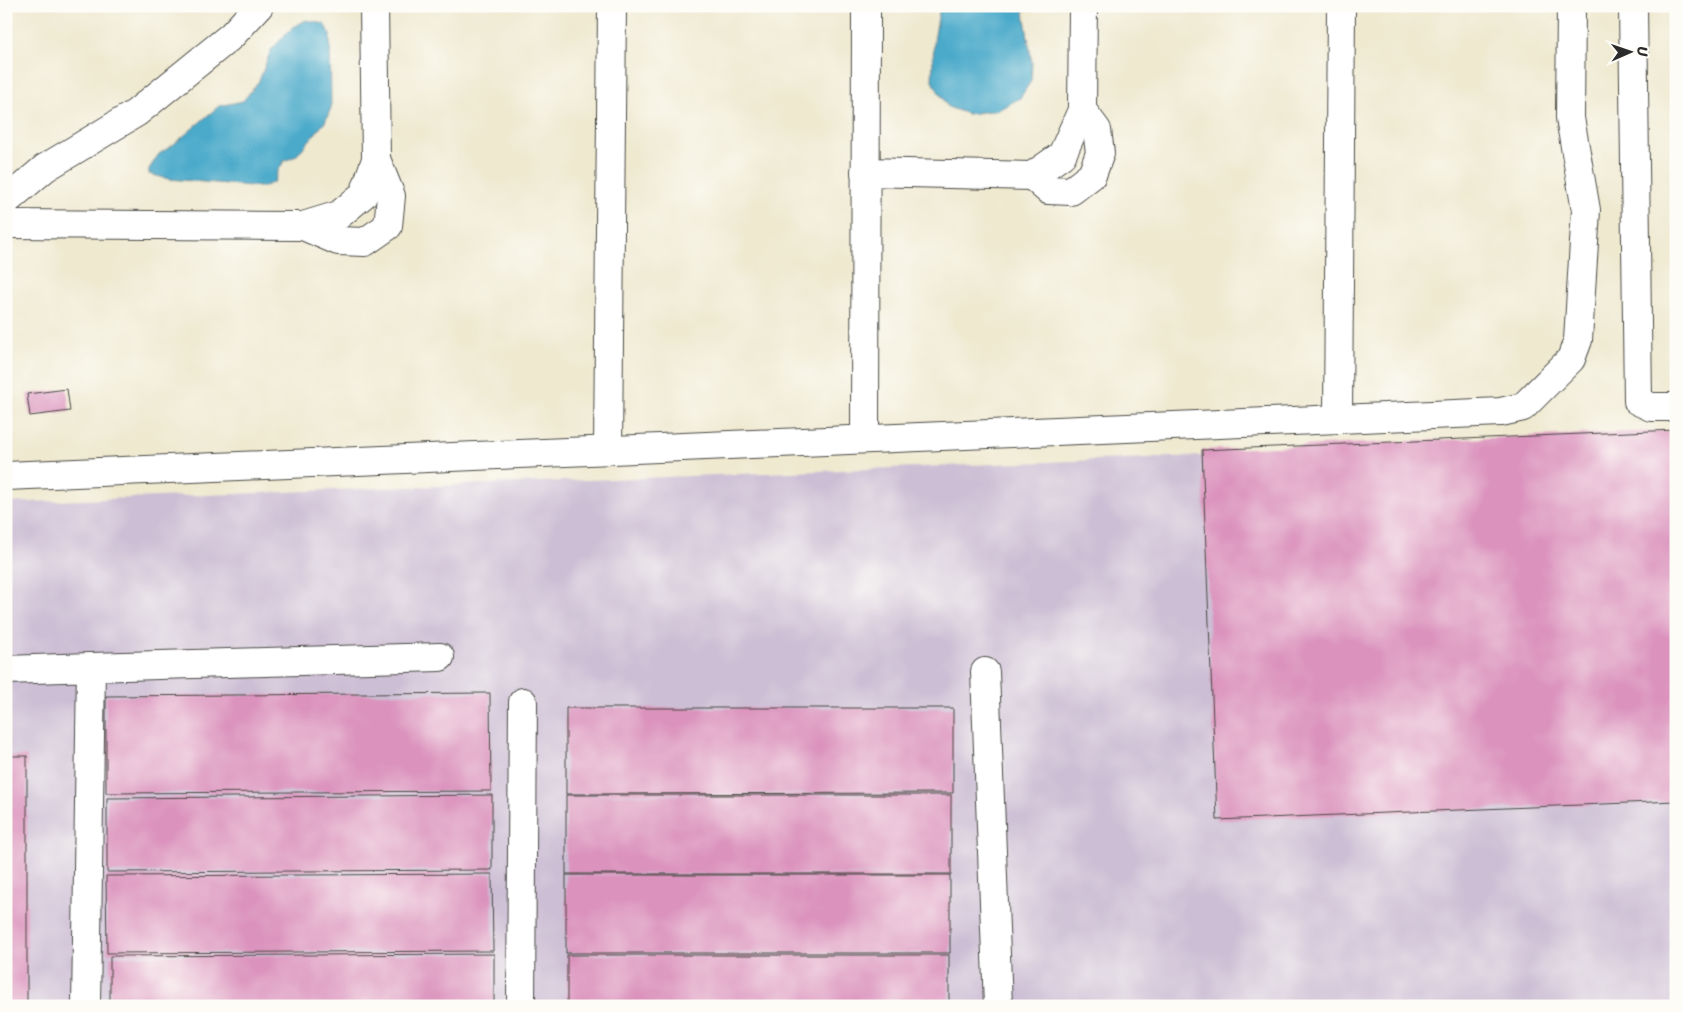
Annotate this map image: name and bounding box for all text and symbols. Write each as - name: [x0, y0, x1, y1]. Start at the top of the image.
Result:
- north arrow: [1604, 28, 1654, 78]
- text: U: [1630, 46, 1655, 57]

